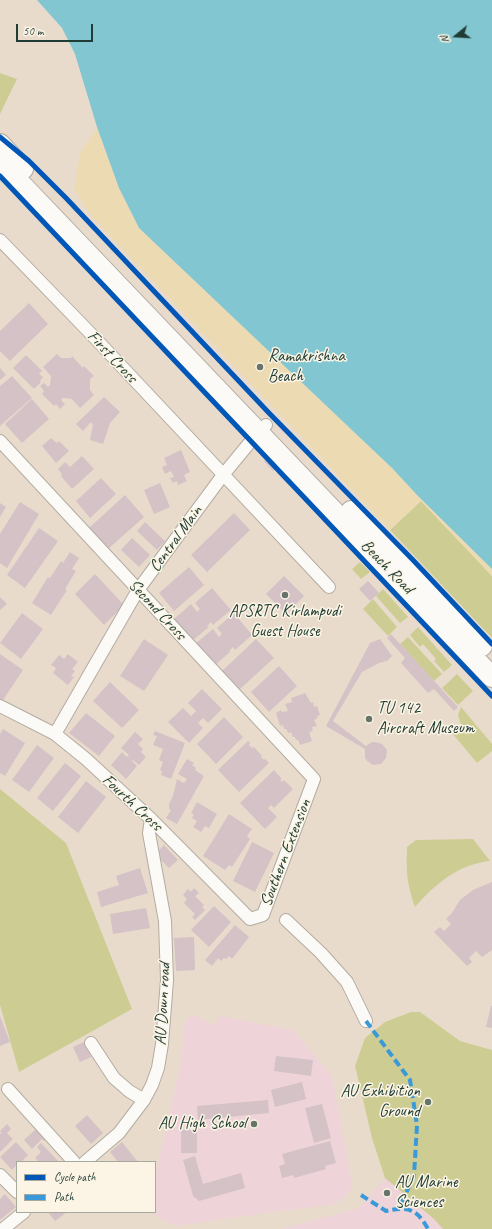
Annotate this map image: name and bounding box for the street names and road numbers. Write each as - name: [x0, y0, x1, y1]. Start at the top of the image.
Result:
- street label: First Cross: [83, 326, 141, 388]
- street label: Central Main: [145, 502, 207, 576]
- street label: Beach Road: [356, 536, 418, 598]
- street label: Second Cross: [124, 575, 190, 645]
- street label: Fourth Cross: [98, 770, 166, 836]
- street label: Southern Extension: [256, 796, 316, 910]
- street label: AU Down road: [151, 962, 175, 1046]

